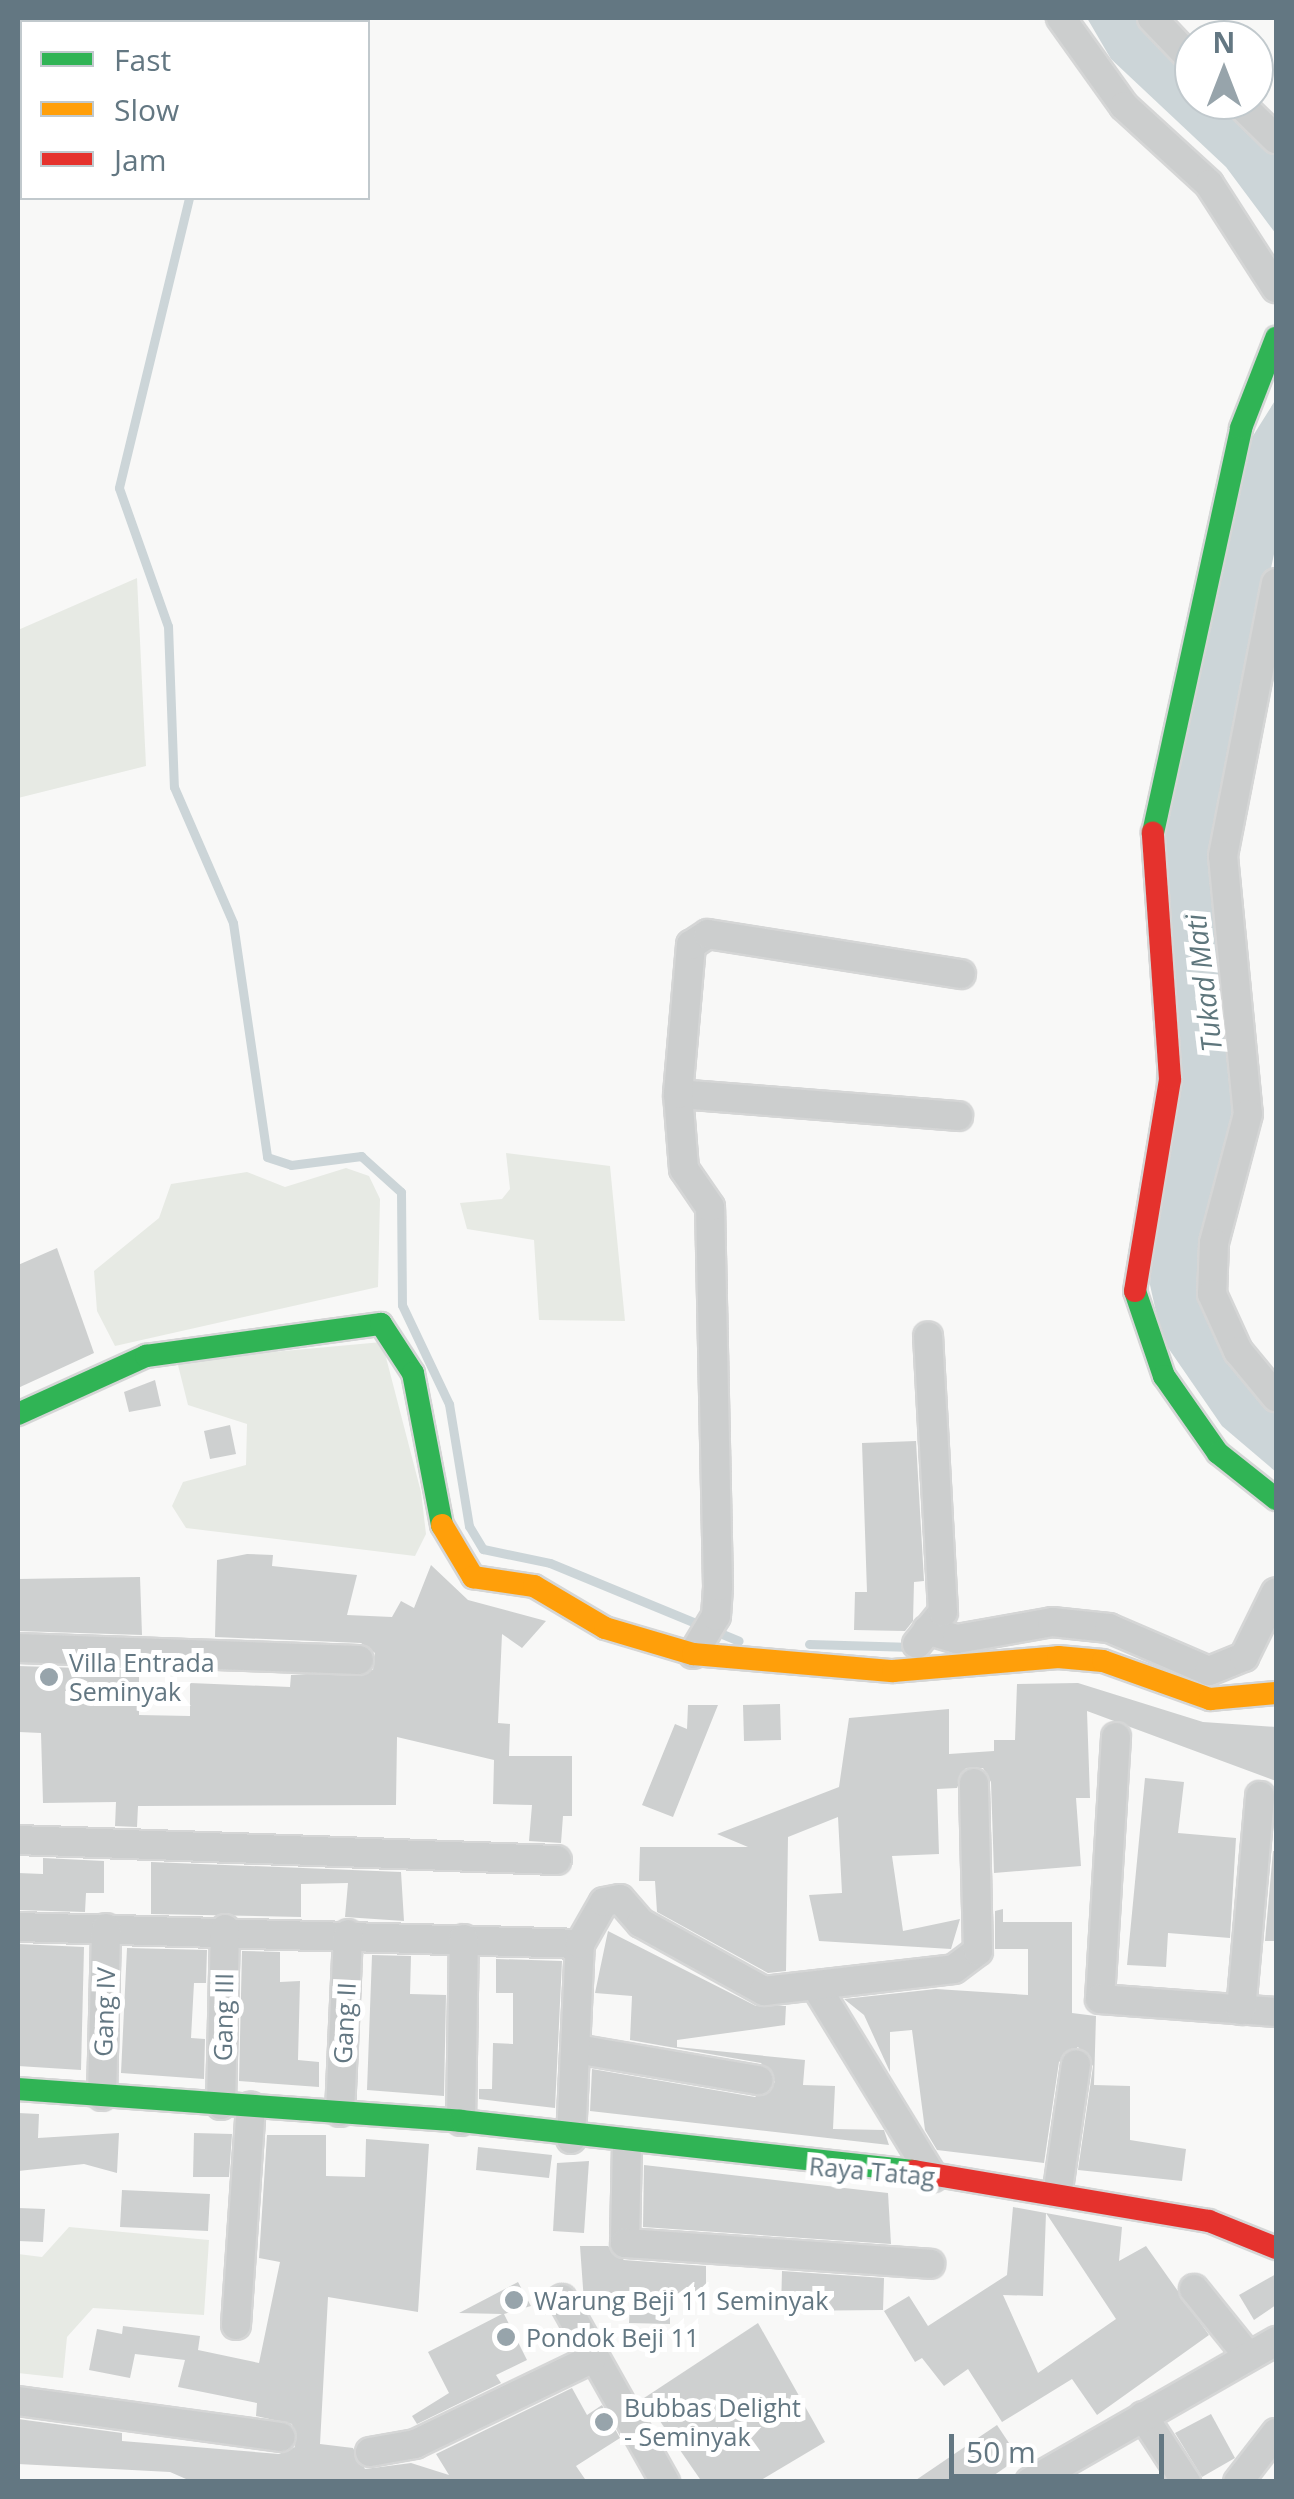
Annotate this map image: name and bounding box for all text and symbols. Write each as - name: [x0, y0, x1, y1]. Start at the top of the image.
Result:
- legend: [20, 20, 370, 200]
- north arrow: [1174, 20, 1274, 120]
- text: N: [1213, 23, 1235, 61]
- text: Fast: [114, 39, 171, 80]
- text: Slow: [114, 89, 179, 130]
- text: Jam: [114, 139, 167, 180]
- water label: Tukad Mati: [1178, 912, 1228, 1054]
- place label: Villa Entrada Seminyak: [69, 1648, 215, 1707]
- marker: Villa Entrada Seminyak: [38, 1666, 60, 1688]
- street label: Gang IV: [87, 1967, 121, 2057]
- street label: Gang III: [207, 1973, 239, 2061]
- street label: Gang II: [327, 1982, 361, 2064]
- street label: Raya Tatag: [808, 2151, 936, 2191]
- place label: Warung Beji 11 Seminyak: [534, 2285, 828, 2315]
- marker: Warung Beji 11 Seminyak: [503, 2289, 525, 2311]
- place label: Pondok Beji 11: [526, 2322, 699, 2352]
- marker: Pondok Beji 11: [495, 2326, 517, 2348]
- place label: Bubbas Delight - Seminyak: [624, 2393, 801, 2452]
- marker: Bubbas Delight - Seminyak: [593, 2411, 615, 2433]
- scale bar: [954, 2414, 1169, 2476]
- text: 50 m: [966, 2431, 1036, 2472]

